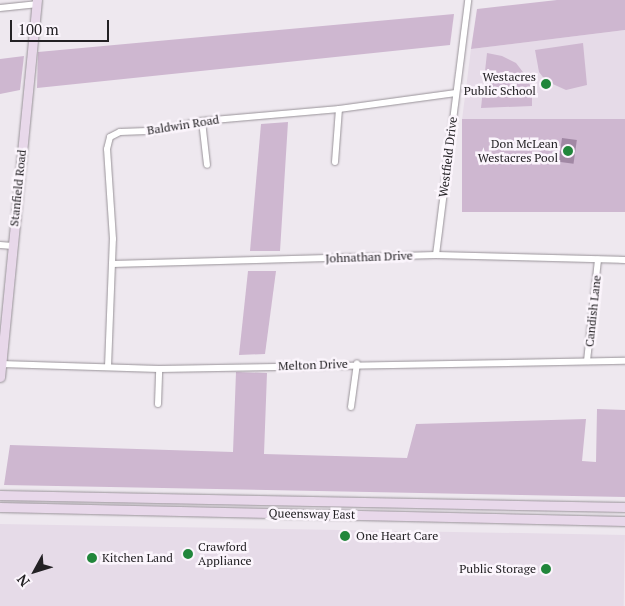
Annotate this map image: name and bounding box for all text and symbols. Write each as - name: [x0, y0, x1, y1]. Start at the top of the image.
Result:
- scale bar: [12, 10, 111, 42]
- text: 100 m: [18, 19, 59, 39]
- place label: Westacres Public School: [464, 70, 536, 98]
- marker: Westacres Public School: [540, 78, 552, 90]
- street label: Baldwin Road: [146, 112, 220, 138]
- street label: Westfield Drive: [436, 116, 460, 198]
- place label: Don McLean Westacres Pool: [478, 137, 558, 165]
- marker: Don McLean Westacres Pool: [562, 145, 574, 157]
- street label: Stanfield Road: [7, 149, 29, 227]
- street label: Johnathan Drive: [325, 248, 413, 266]
- street label: Candish Lane: [582, 274, 604, 348]
- street label: Melton Drive: [278, 357, 348, 373]
- street label: Queensway East: [269, 506, 355, 522]
- marker: One Heart Care: [338, 529, 352, 543]
- place label: One Heart Care: [356, 529, 438, 543]
- place label: Crawford Appliance: [198, 540, 252, 568]
- north arrow: [10, 546, 60, 596]
- marker: Crawford Appliance: [182, 548, 194, 560]
- place label: Kitchen Land: [102, 551, 173, 565]
- marker: Kitchen Land: [86, 552, 98, 564]
- place label: Public Storage: [459, 562, 536, 576]
- marker: Public Storage: [540, 563, 552, 575]
- text: N: [12, 571, 34, 591]

